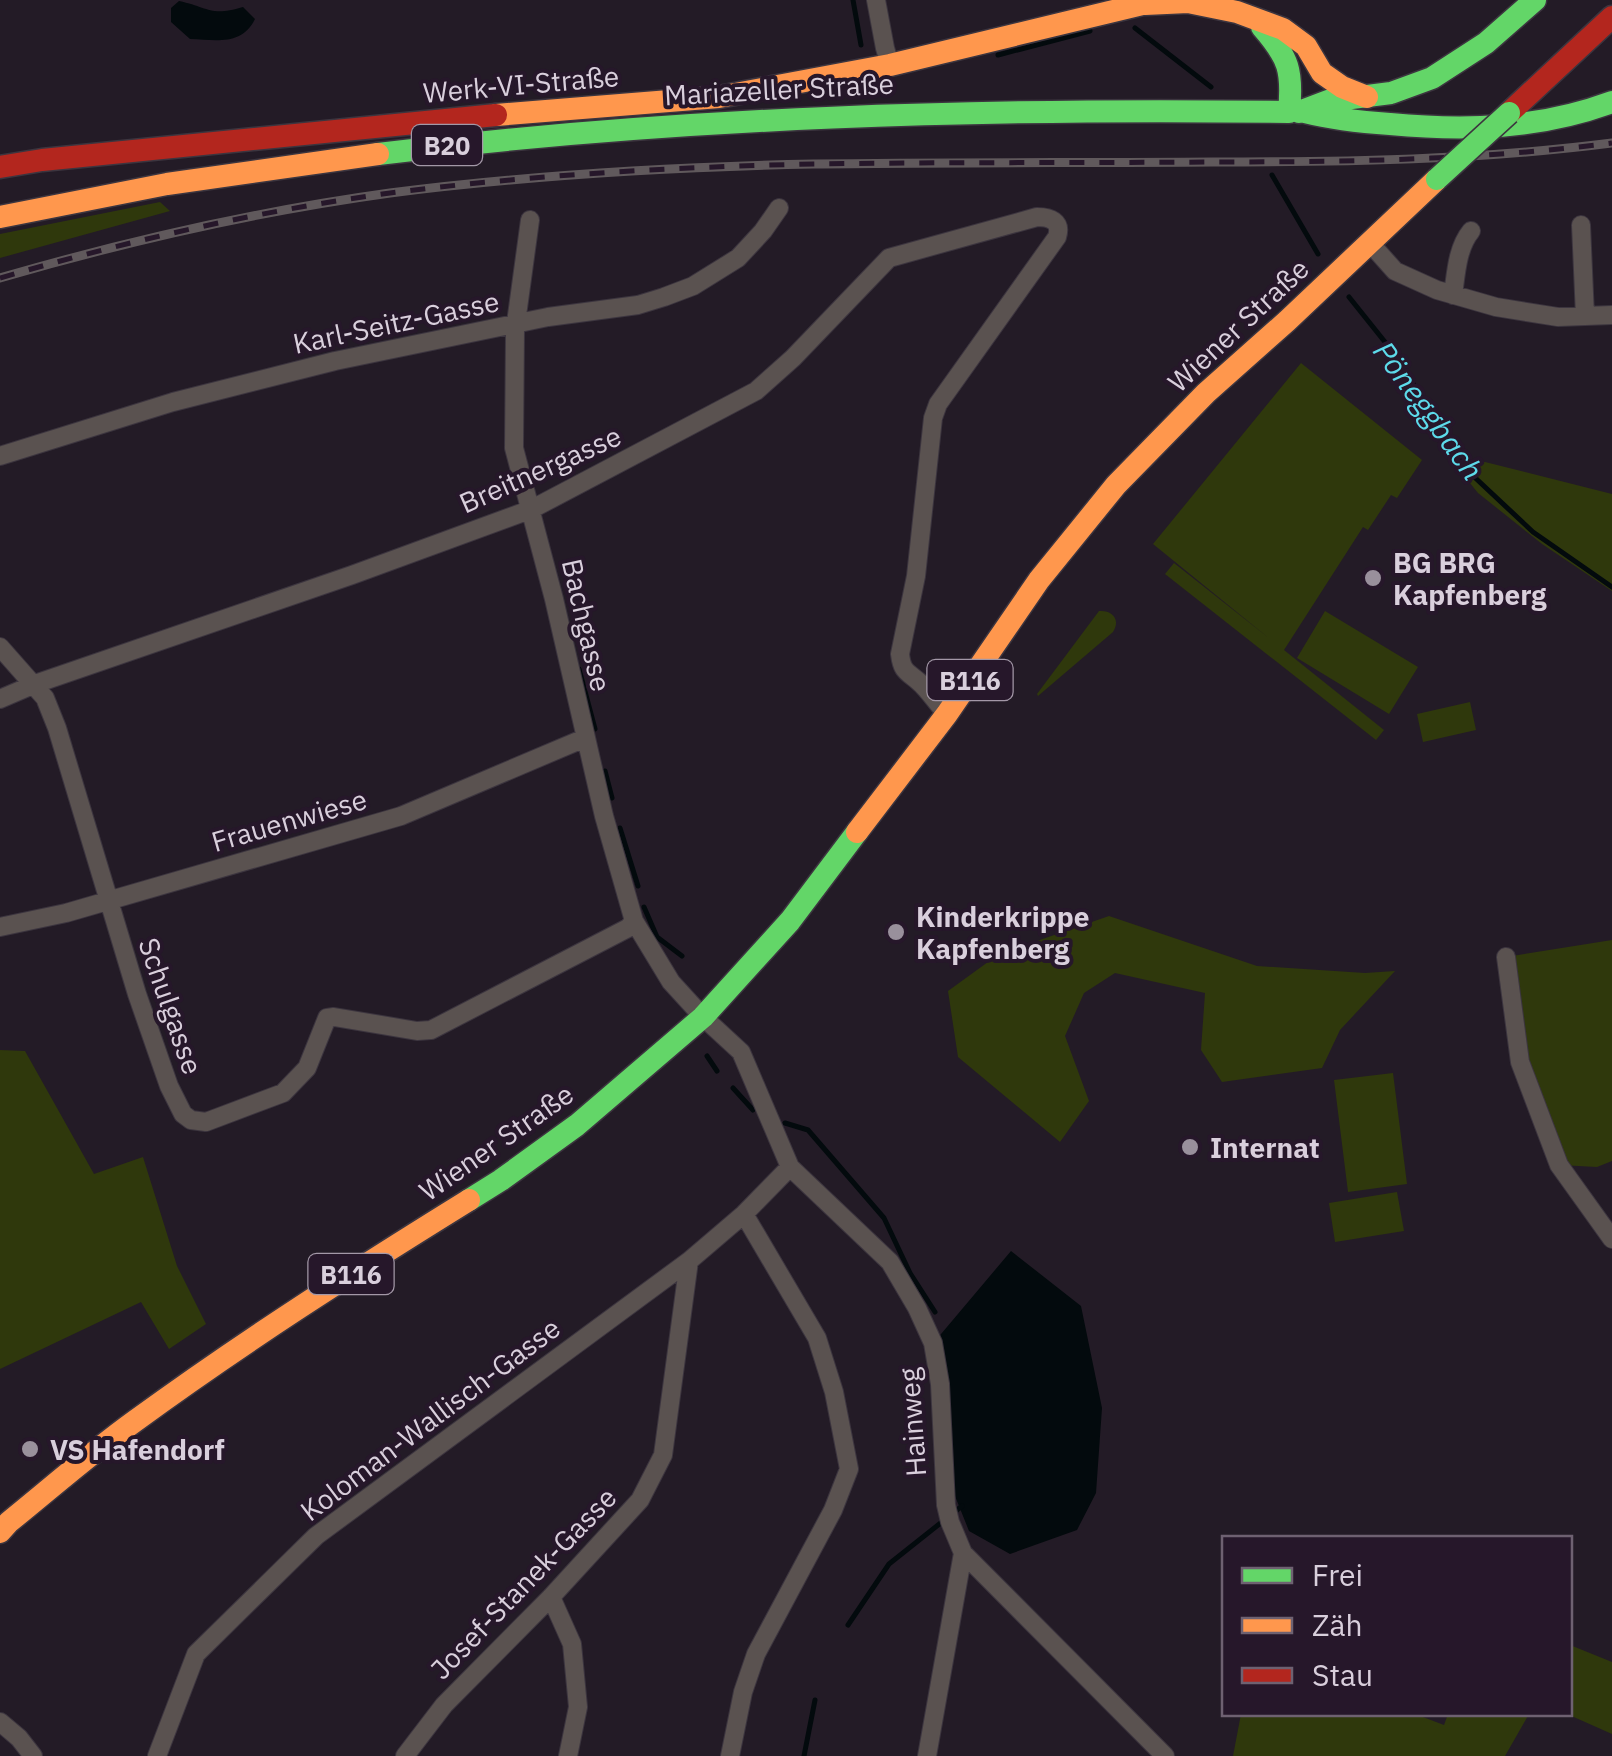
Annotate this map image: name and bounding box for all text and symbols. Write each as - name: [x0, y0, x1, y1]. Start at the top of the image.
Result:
- street label: Werk-VI-Straße: [421, 57, 621, 111]
- street label: Mariazeller Straße: [663, 65, 895, 113]
- road number: B20: [412, 125, 482, 165]
- street label: Wiener Straße: [1160, 250, 1316, 400]
- street label: Karl-Seitz-Gasse: [290, 282, 502, 362]
- water label: Pöneggbach: [1365, 333, 1493, 487]
- street label: Breitnergasse: [453, 417, 627, 521]
- place label: BG BRG Kapfenberg: [1393, 544, 1547, 613]
- street label: Bachgasse: [554, 555, 620, 695]
- marker: BG BRG Kapfenberg: [1362, 567, 1384, 589]
- road number: B116: [928, 660, 1012, 700]
- street label: Frauenwiese: [207, 780, 371, 860]
- place label: Kinderkrippe Kapfenberg: [916, 898, 1090, 967]
- marker: Kinderkrippe Kapfenberg: [885, 921, 907, 943]
- street label: Schulgasse: [130, 933, 212, 1079]
- street label: Wiener Straße: [412, 1075, 580, 1209]
- place label: Internat: [1210, 1129, 1320, 1166]
- marker: Internat: [1179, 1136, 1201, 1158]
- road number: B116: [308, 1254, 394, 1294]
- street label: Koloman-Wallisch-Gasse: [293, 1309, 567, 1529]
- street label: Hainweg: [890, 1366, 934, 1478]
- place label: VS Hafendorf: [50, 1431, 225, 1468]
- marker: VS Hafendorf: [19, 1438, 41, 1460]
- street label: Josef-Stanek-Gasse: [422, 1479, 624, 1687]
- legend: [1222, 1536, 1572, 1716]
- text: Frei: [1312, 1555, 1363, 1594]
- text: Zäh: [1312, 1605, 1362, 1644]
- text: Stau: [1312, 1655, 1373, 1694]

